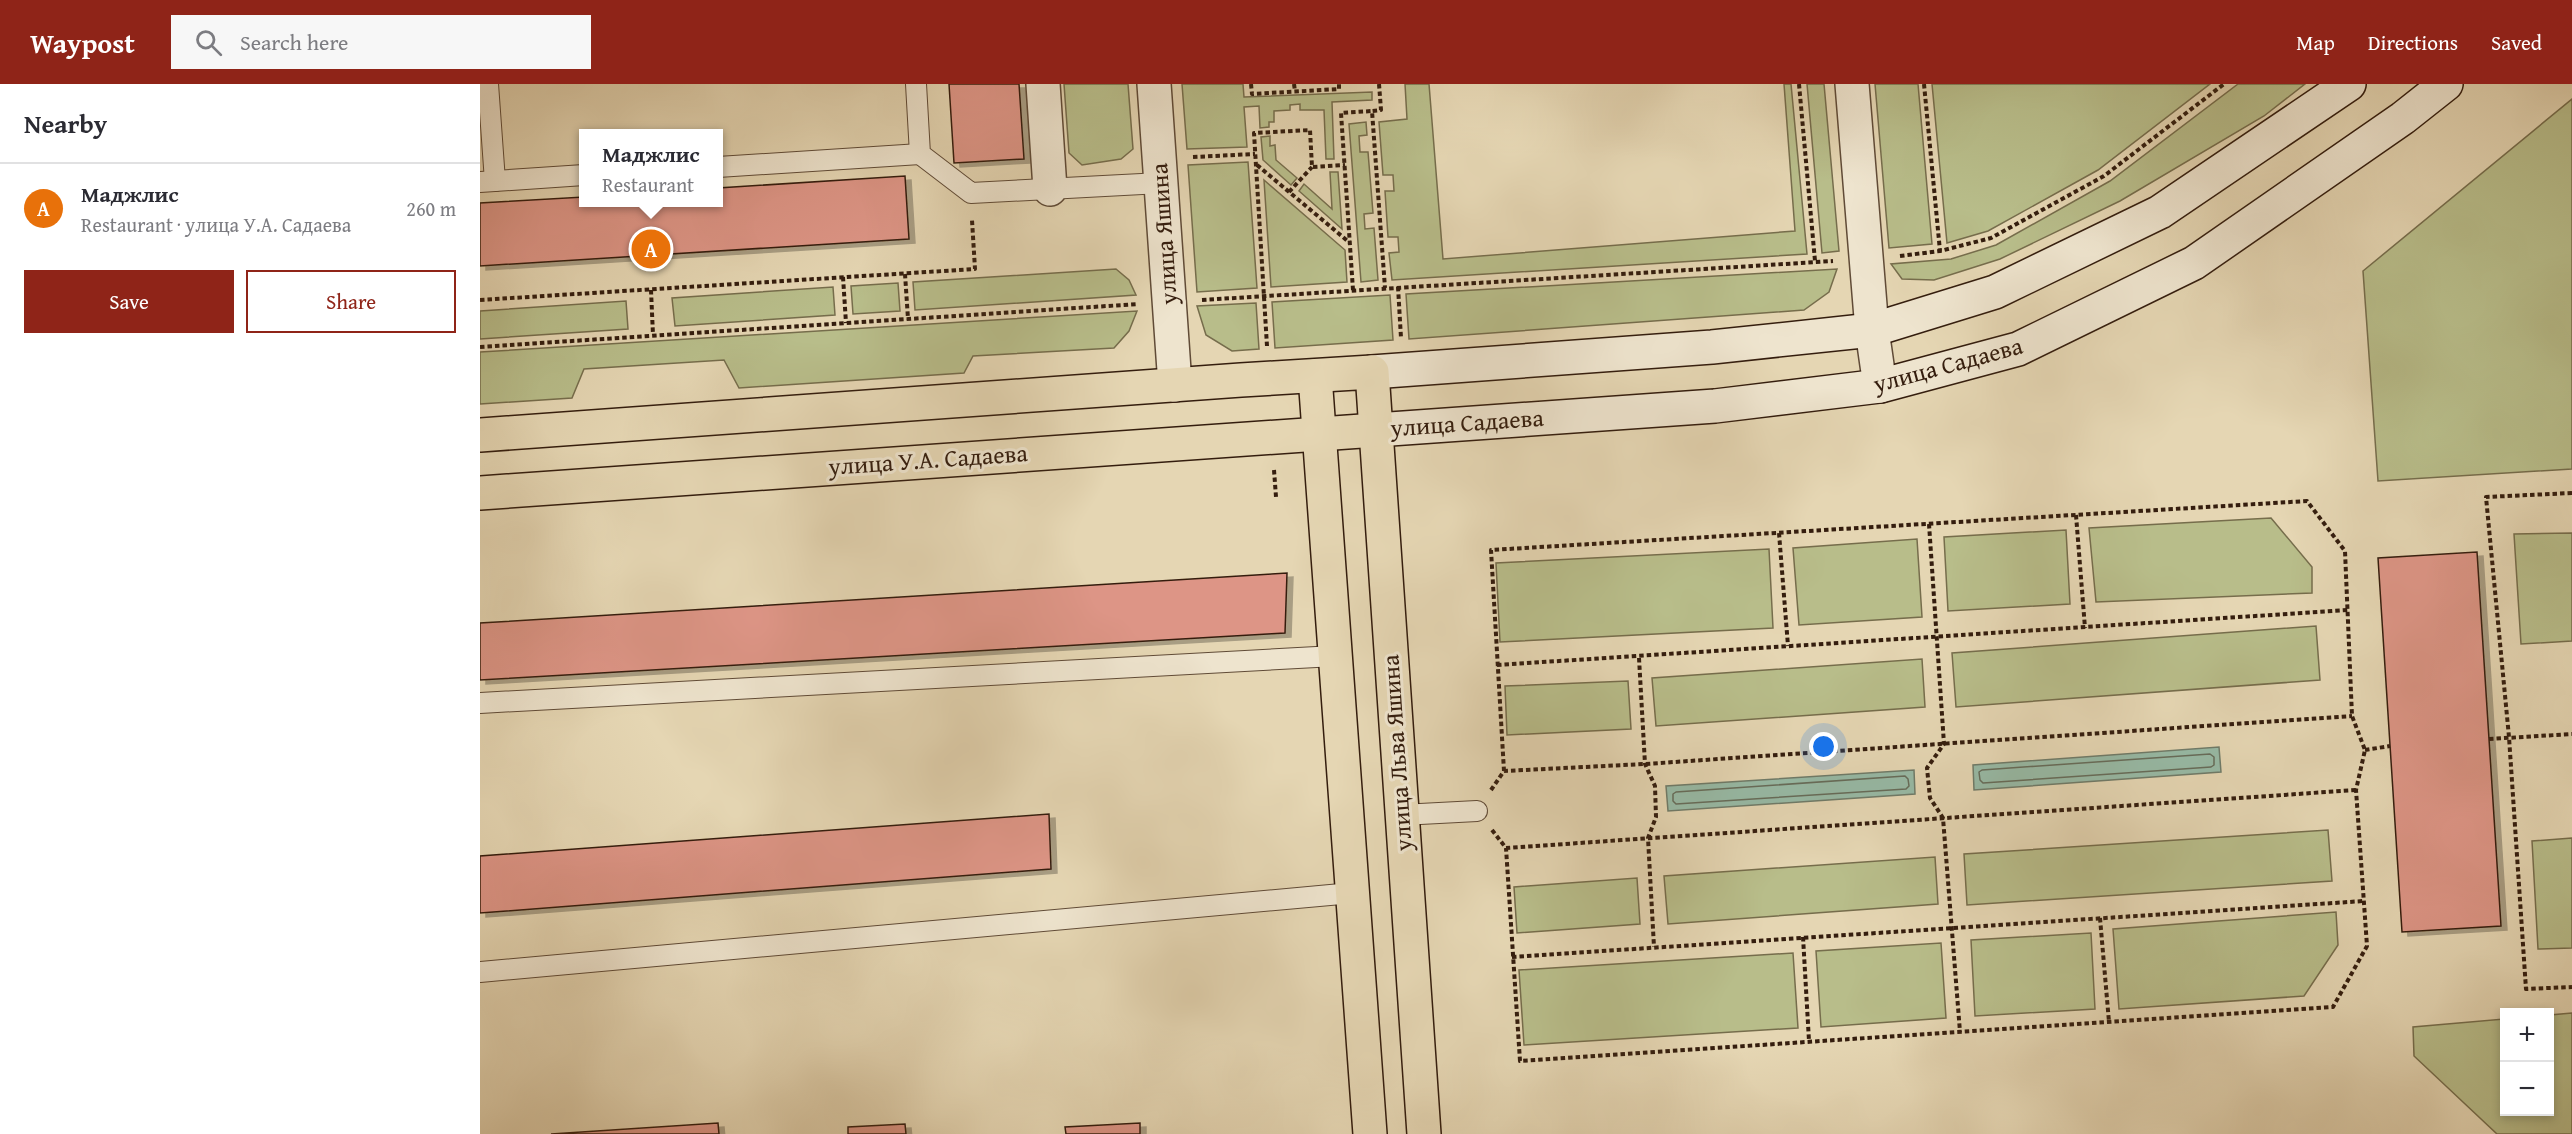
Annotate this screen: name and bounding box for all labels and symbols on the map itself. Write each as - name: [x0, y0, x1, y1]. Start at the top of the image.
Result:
- street label: улица Яшина: [1141, 161, 1186, 307]
- pin: A: [632, 226, 670, 272]
- street label: улица Садаева: [1868, 328, 2027, 402]
- street label: улица Садаева: [1388, 400, 1545, 445]
- street label: улица У.А. Садаева: [826, 435, 1029, 484]
- street label: улица Льва Яшина: [1372, 653, 1421, 853]
- your location: [1809, 732, 1838, 761]

